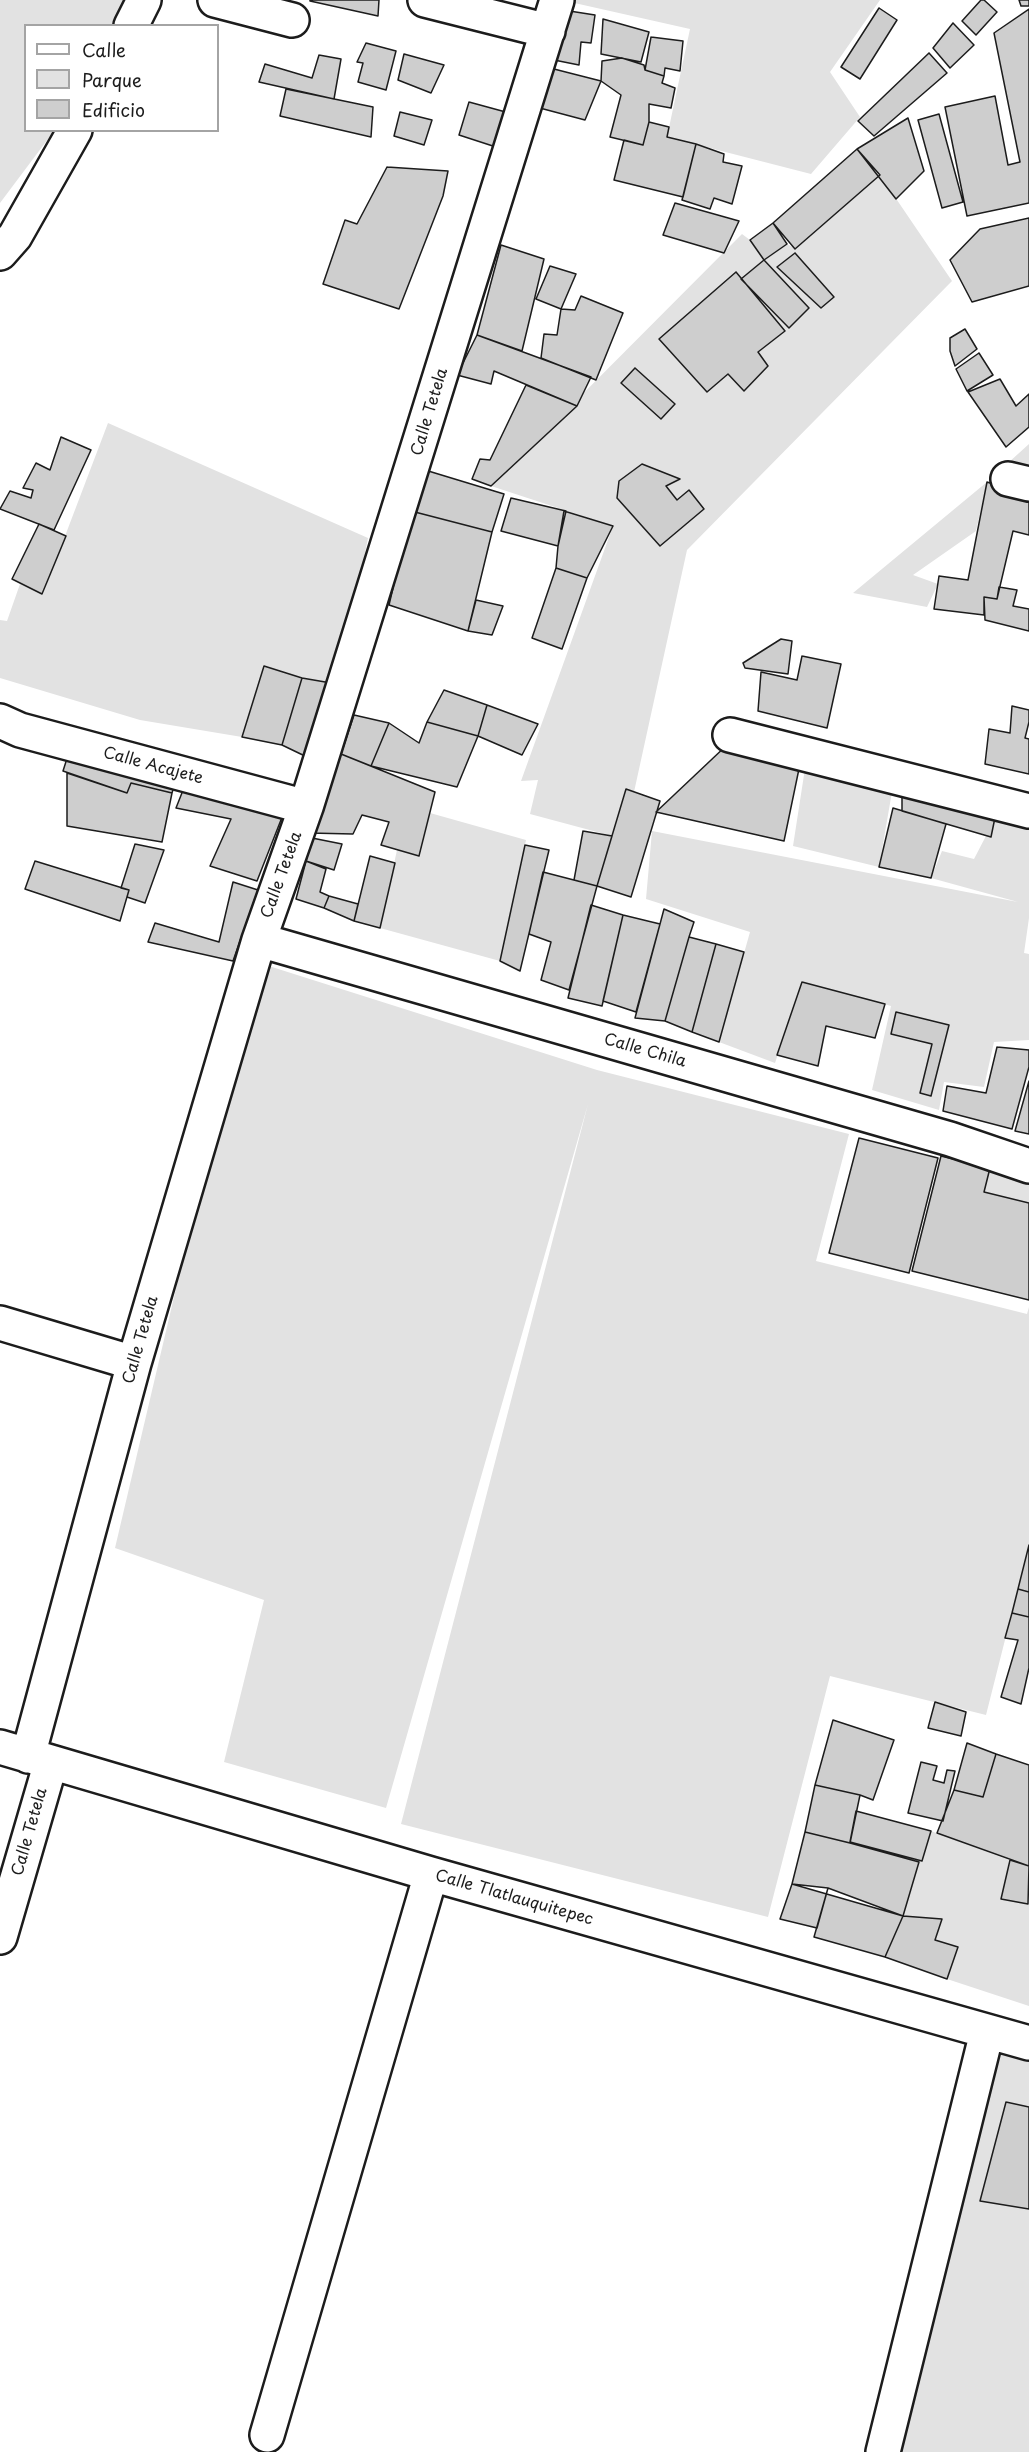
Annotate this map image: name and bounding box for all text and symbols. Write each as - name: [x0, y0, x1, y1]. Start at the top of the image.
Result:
- legend: [24, 24, 219, 132]
- text: Calle: [82, 36, 126, 63]
- text: Parque: [82, 66, 142, 93]
- text: Edificio: [82, 96, 145, 123]
- street label: Calle Tetela: [408, 366, 452, 458]
- street label: Calle Acajete: [101, 743, 205, 789]
- street label: Calle Tetela: [257, 829, 307, 921]
- street label: Calle Chila: [602, 1030, 688, 1072]
- street label: Calle Tetela: [119, 1294, 163, 1386]
- street label: Calle Tetela: [8, 1786, 52, 1878]
- street label: Calle Tlatlauquitepec: [433, 1866, 595, 1930]

